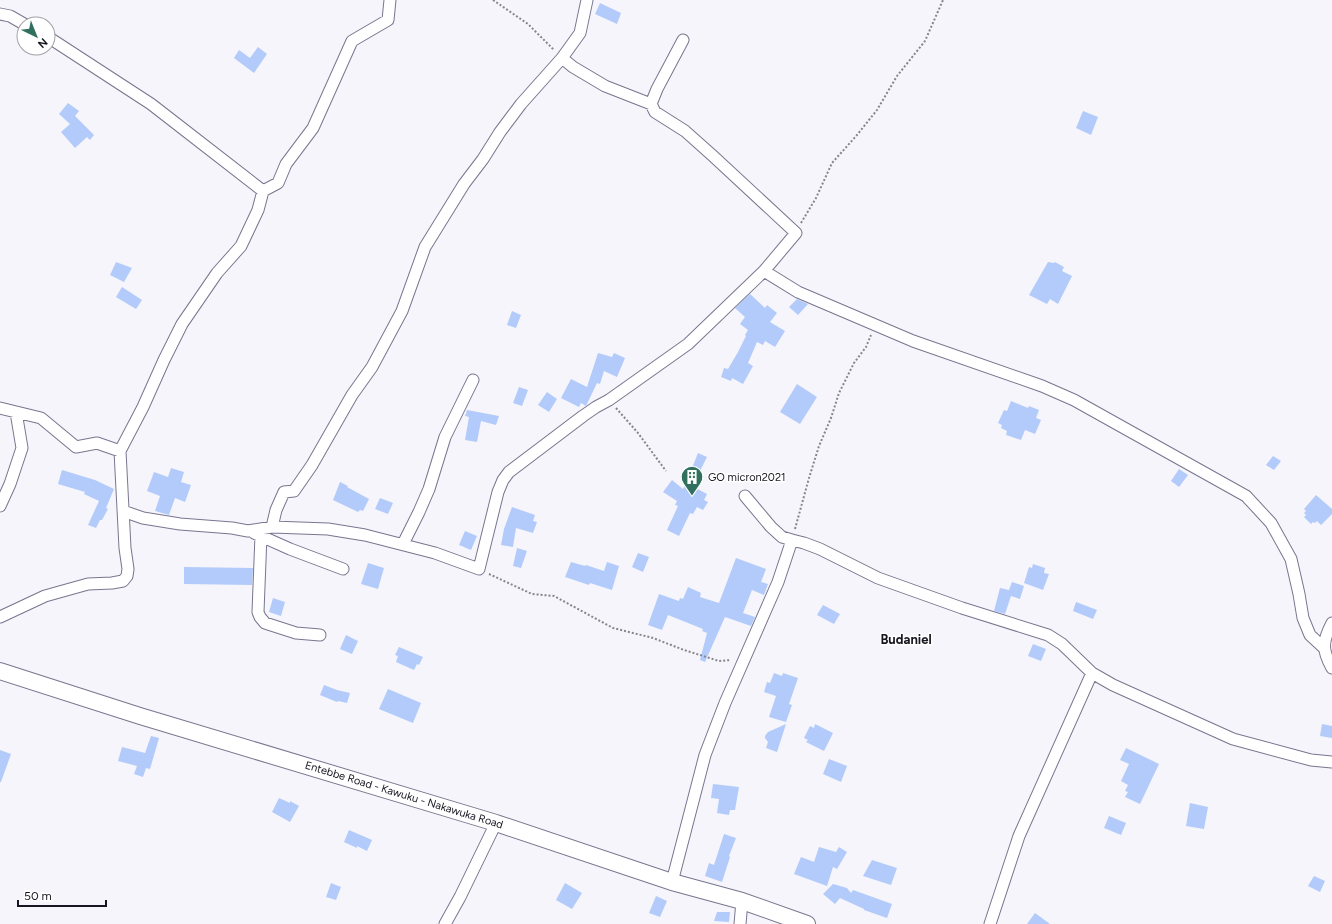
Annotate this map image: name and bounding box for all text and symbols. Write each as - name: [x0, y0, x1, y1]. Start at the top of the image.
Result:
- north arrow: [16, 16, 56, 56]
- text: N: [35, 35, 50, 51]
- building icon: GO micron2021: [679, 464, 705, 497]
- place label: GO micron2021: [708, 471, 786, 484]
- district label: Budaniel: [880, 632, 932, 647]
- street label: Entebbe Road - Kawuku - Nakawuka Road: [303, 759, 505, 831]
- scale bar: [18, 882, 106, 908]
- text: 50 m: [24, 889, 52, 903]

